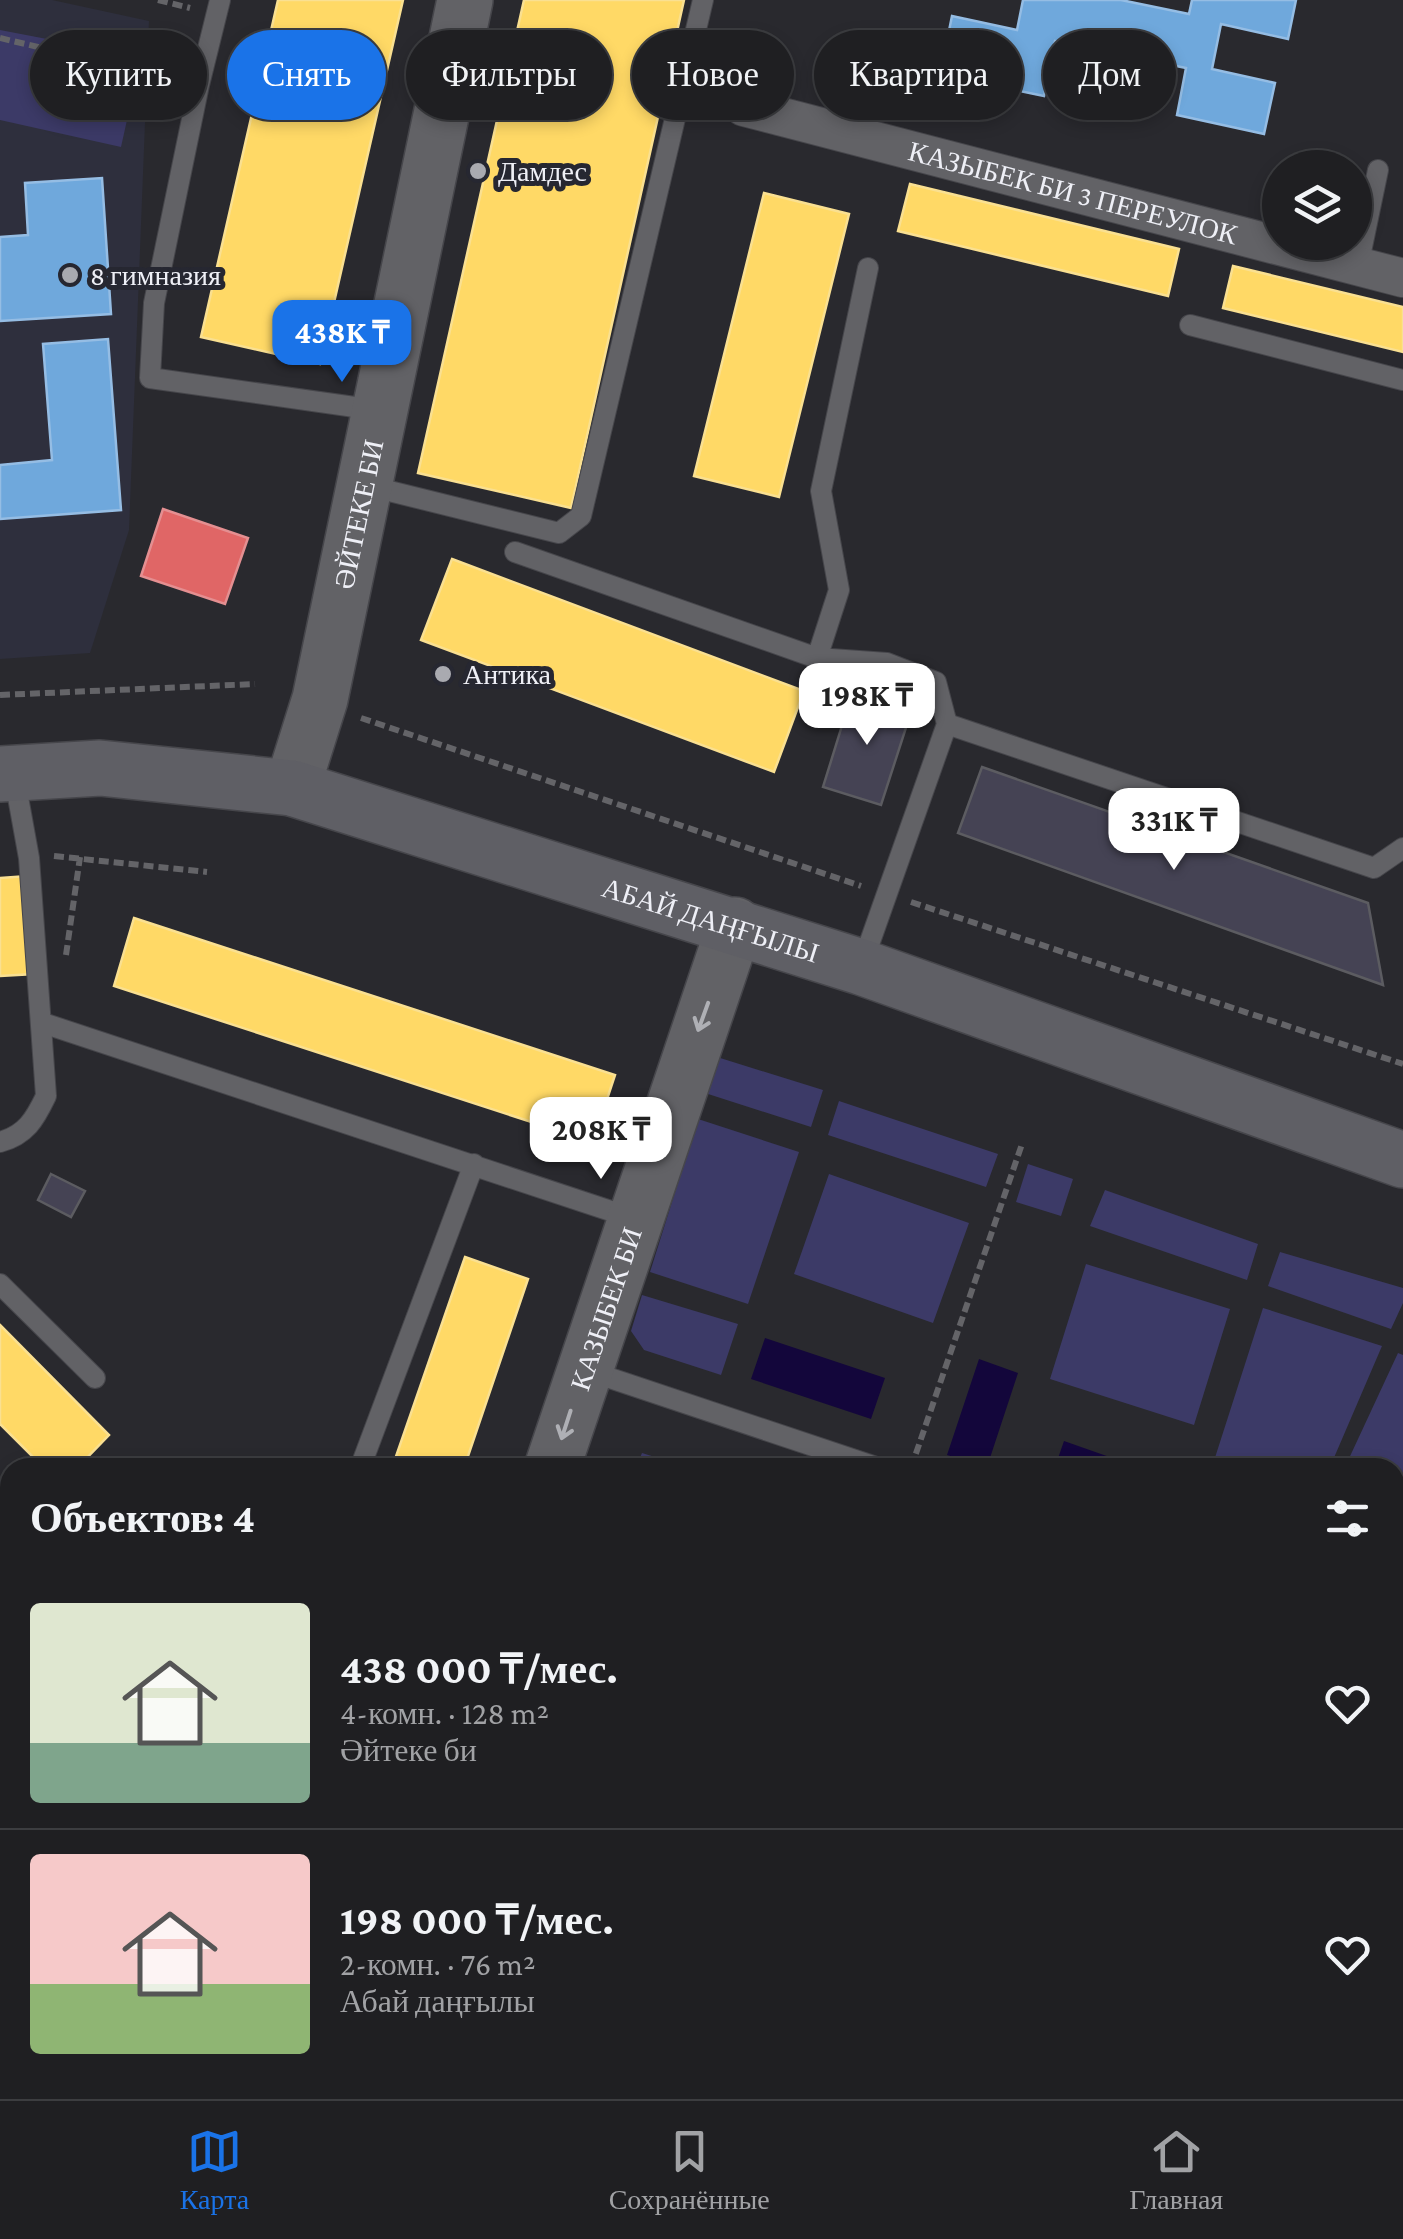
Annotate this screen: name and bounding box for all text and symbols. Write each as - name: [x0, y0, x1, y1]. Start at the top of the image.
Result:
- chip: Купить: [30, 30, 207, 120]
- chip: Снять: [227, 30, 386, 120]
- chip: Фильтры: [406, 30, 612, 120]
- chip: Новое: [632, 30, 794, 120]
- chip: Квартира: [814, 30, 1023, 120]
- chip: Дом: [1043, 30, 1176, 120]
- street label: КАЗЫБЕК БИ 3 ПЕРЕУЛОК: [905, 135, 1241, 250]
- map controls: [1262, 150, 1372, 260]
- button: layers: [1262, 150, 1372, 260]
- place label: Дамдес: [498, 156, 587, 187]
- marker: Дамдес: [467, 160, 489, 182]
- place label: 8 гимназия: [90, 260, 221, 291]
- marker: 8 гимназия: [59, 264, 81, 286]
- pin: 438K ₸: [261, 300, 423, 385]
- text: 438K ₸: [294, 314, 390, 350]
- street label: ӘЙТЕКЕ БИ: [328, 437, 389, 592]
- place label: Антика: [463, 659, 552, 690]
- marker: Антика: [432, 663, 454, 685]
- pin: 198K ₸: [786, 663, 948, 748]
- text: 198K ₸: [821, 677, 913, 713]
- pin: 331K ₸: [1093, 788, 1255, 873]
- text: 331K ₸: [1130, 802, 1218, 838]
- street label: АБАЙ ДАҢҒЫЛЫ: [598, 871, 823, 968]
- one-way arrow: [692, 1000, 710, 1032]
- pin: 208K ₸: [520, 1097, 682, 1182]
- text: 208K ₸: [552, 1111, 650, 1147]
- street label: КАЗЫБЕК БИ: [564, 1223, 648, 1394]
- one-way arrow: [556, 1408, 574, 1440]
- icon: filters: [1320, 1491, 1375, 1546]
- text: Объектов: 4: [30, 1494, 255, 1541]
- icon: home: [110, 1643, 230, 1763]
- text: 438 000 ₸/мес.: [340, 1645, 618, 1692]
- icon: heart: [1320, 1676, 1375, 1731]
- text: 4-комн. · 128 m²: [340, 1695, 549, 1731]
- text: Әйтеке би: [340, 1732, 477, 1768]
- icon: home: [110, 1894, 230, 2014]
- text: 198 000 ₸/мес.: [340, 1896, 614, 1943]
- icon: heart: [1320, 1927, 1375, 1982]
- text: 2-комн. · 76 m²: [340, 1946, 536, 1982]
- text: Абай даңғылы: [340, 1983, 535, 2019]
- tab: Карта: [180, 2124, 249, 2216]
- tab: Сохранённые: [609, 2124, 770, 2216]
- tab: Главная: [1129, 2124, 1223, 2216]

